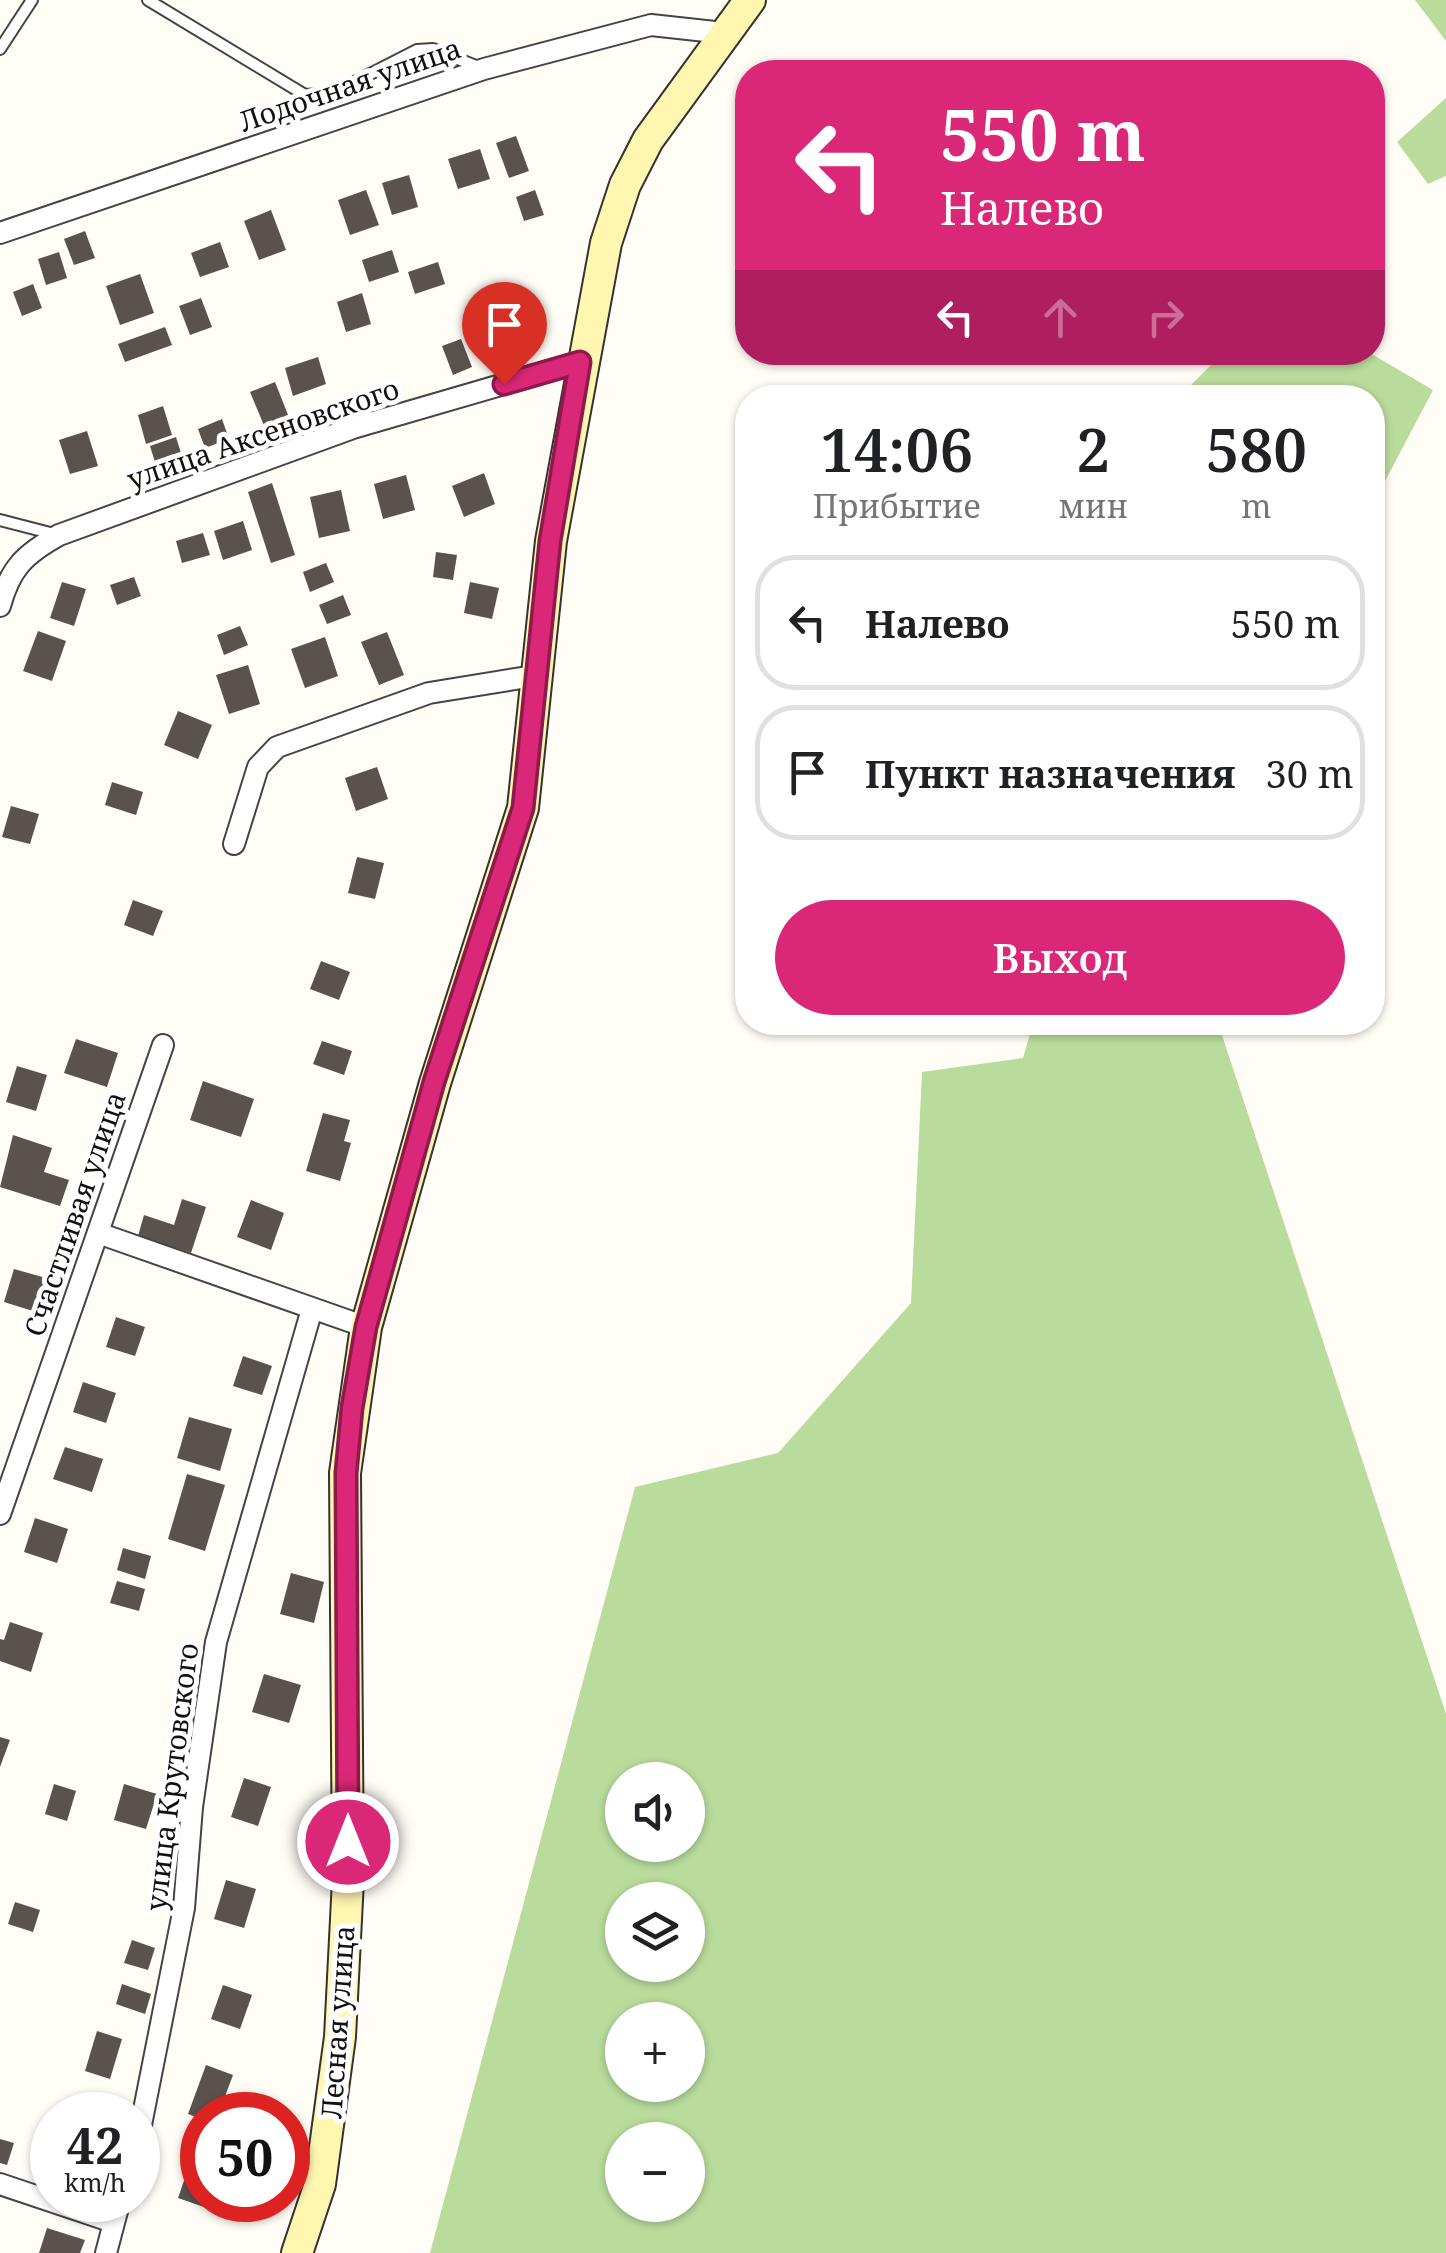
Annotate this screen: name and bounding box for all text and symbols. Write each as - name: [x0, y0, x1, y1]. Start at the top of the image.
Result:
- street label: Лодочная улица: [234, 28, 466, 140]
- text: 550 m: [940, 86, 1146, 182]
- icon: left: [775, 100, 905, 230]
- text: Налево: [940, 177, 1104, 238]
- pin: [462, 282, 547, 385]
- icon: left: [928, 290, 983, 345]
- icon: ahead: [1033, 290, 1088, 345]
- icon: right: [1138, 290, 1193, 345]
- icon: arrive: [477, 297, 532, 352]
- street label: улица Аксеновского: [122, 369, 404, 497]
- text: 14:06: [820, 408, 973, 490]
- text: 2: [1076, 408, 1110, 490]
- text: 580: [1206, 408, 1307, 490]
- text: Прибытие: [813, 484, 981, 527]
- text: мин: [1058, 484, 1128, 527]
- text: m: [1241, 484, 1272, 527]
- icon: left: [780, 595, 835, 650]
- text: Налево: [865, 597, 1010, 649]
- text: 550 m: [1230, 597, 1340, 649]
- icon: arrive: [780, 745, 835, 800]
- text: Пункт назначения: [865, 747, 1235, 799]
- text: 30 m: [1265, 747, 1354, 799]
- button: Выход: [775, 900, 1345, 1015]
- street label: Счастливая улица: [14, 1086, 134, 1341]
- street label: улица Крутовского: [136, 1641, 206, 1913]
- map controls: [605, 1762, 705, 2222]
- button: sound: [605, 1762, 705, 1862]
- position arrow: [296, 1790, 400, 1894]
- button: layers: [605, 1882, 705, 1982]
- street label: Лесная улица: [311, 1924, 363, 2120]
- button: +: [605, 2002, 705, 2102]
- speed limit sign: 50: [180, 2092, 310, 2222]
- text: 42: [67, 2111, 123, 2179]
- button: −: [605, 2122, 705, 2222]
- text: km/h: [64, 2165, 126, 2199]

